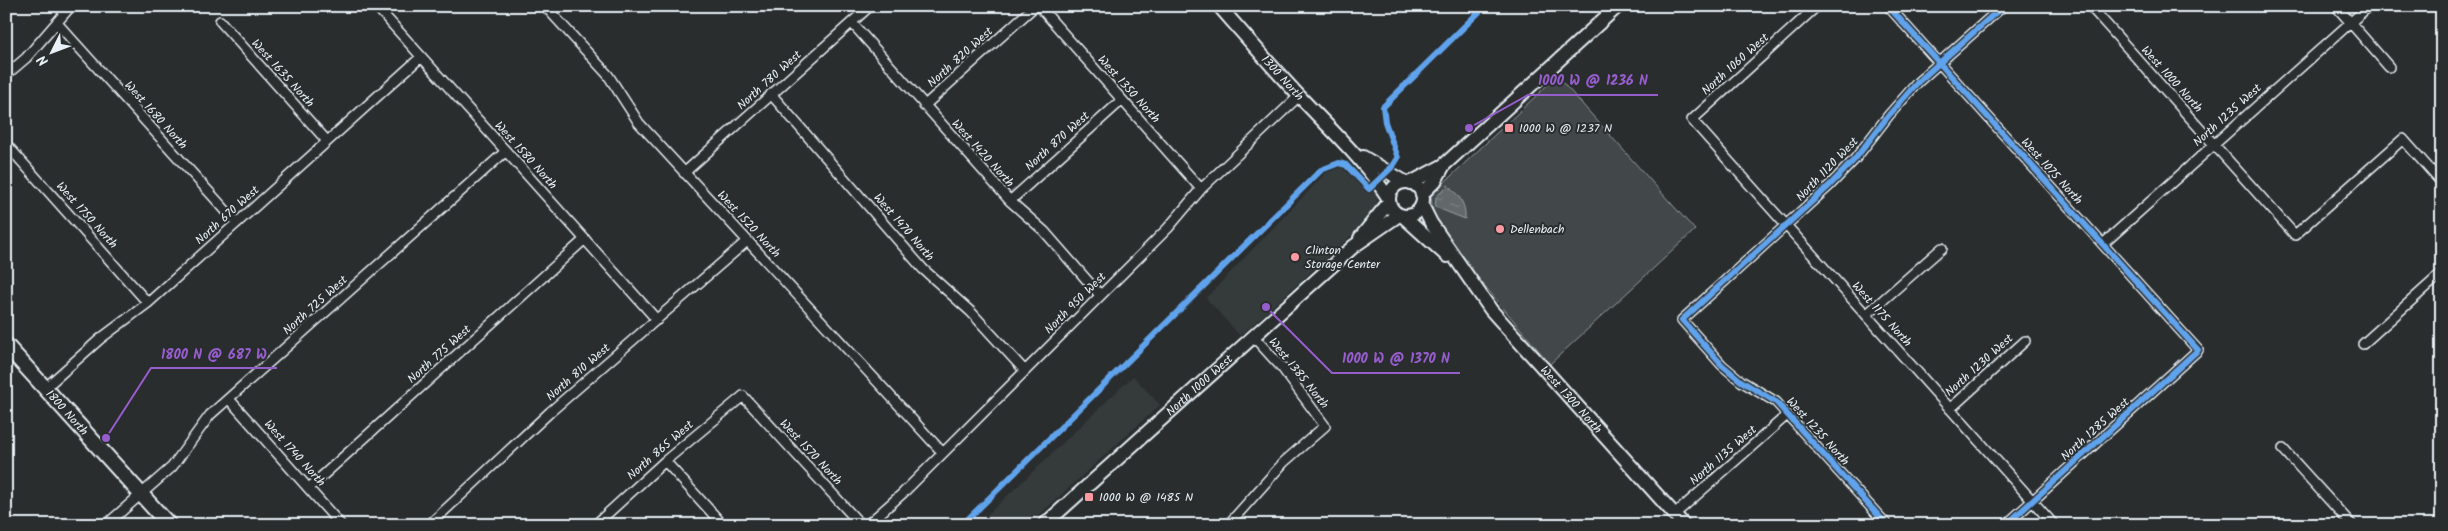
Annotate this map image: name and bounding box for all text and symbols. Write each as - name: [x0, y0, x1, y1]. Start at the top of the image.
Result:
- street label: North 820 West: [923, 22, 998, 92]
- north arrow: [28, 28, 78, 78]
- street label: North 1060 West: [1697, 29, 1774, 100]
- street label: West 1635 North: [247, 35, 319, 112]
- street label: West 1000 North: [2136, 42, 2207, 117]
- street label: North 780 West: [733, 46, 806, 115]
- text: N: [32, 49, 54, 71]
- street label: West 1350 North: [1093, 51, 1164, 128]
- street label: 1300 North: [1256, 51, 1308, 105]
- callout: 1000 W @ 1236 N: [1528, 66, 1658, 95]
- text: 1000 W @ 1236 N: [1538, 70, 1648, 92]
- street label: West 1680 North: [120, 77, 192, 154]
- street label: North 1235 West: [2189, 79, 2266, 151]
- street label: North 870 West: [1021, 107, 1094, 176]
- street label: West 1420 North: [947, 115, 1019, 192]
- street label: West 1580 North: [490, 117, 562, 194]
- place label: 1000 W @ 1237 N: [1519, 119, 1612, 138]
- marker: 1000 W @ 1237 N: [1503, 122, 1515, 134]
- street label: North 1120 West: [1792, 133, 1863, 206]
- street label: West 1075 North: [2016, 134, 2087, 209]
- street label: West 1750 North: [51, 178, 122, 253]
- street label: North 670 West: [191, 181, 264, 250]
- street label: West 1520 North: [712, 186, 785, 262]
- street label: West 1470 North: [869, 189, 939, 266]
- place label: Dellenbach: [1510, 220, 1565, 239]
- marker: Dellenbach: [1494, 223, 1506, 235]
- place label: Clinton Storage Center: [1305, 241, 1381, 274]
- marker: Clinton Storage Center: [1289, 251, 1301, 263]
- street label: North 950 West: [1040, 268, 1111, 339]
- street label: North 725 West: [279, 271, 352, 340]
- street label: West 1175 North: [1847, 277, 1916, 351]
- street label: North 775 West: [403, 320, 476, 388]
- street label: North 1230 West: [1941, 329, 2018, 401]
- street label: West 1385 North: [1264, 334, 1333, 413]
- callout: 1800 N @ 687 W: [151, 339, 277, 368]
- street label: North 810 West: [542, 339, 615, 406]
- text: 1800 N @ 687 W: [161, 344, 267, 366]
- callout: 1000 W @ 1370 N: [1332, 344, 1460, 373]
- text: 1000 W @ 1370 N: [1342, 348, 1450, 370]
- street label: North 1000 West: [1162, 350, 1238, 421]
- street label: West 1300 North: [1535, 362, 1607, 438]
- street label: 1800 North: [41, 385, 93, 440]
- street label: West 1235 North: [1782, 393, 1854, 470]
- street label: North 1285 West: [2057, 393, 2134, 466]
- street label: West 1570 North: [775, 415, 846, 490]
- street label: West 1740 North: [259, 416, 330, 491]
- street label: North 865 West: [623, 416, 698, 485]
- street label: North 1135 West: [1686, 421, 1761, 490]
- place label: 1000 W @ 1485 N: [1099, 488, 1193, 507]
- marker: 1000 W @ 1485 N: [1083, 491, 1095, 503]

